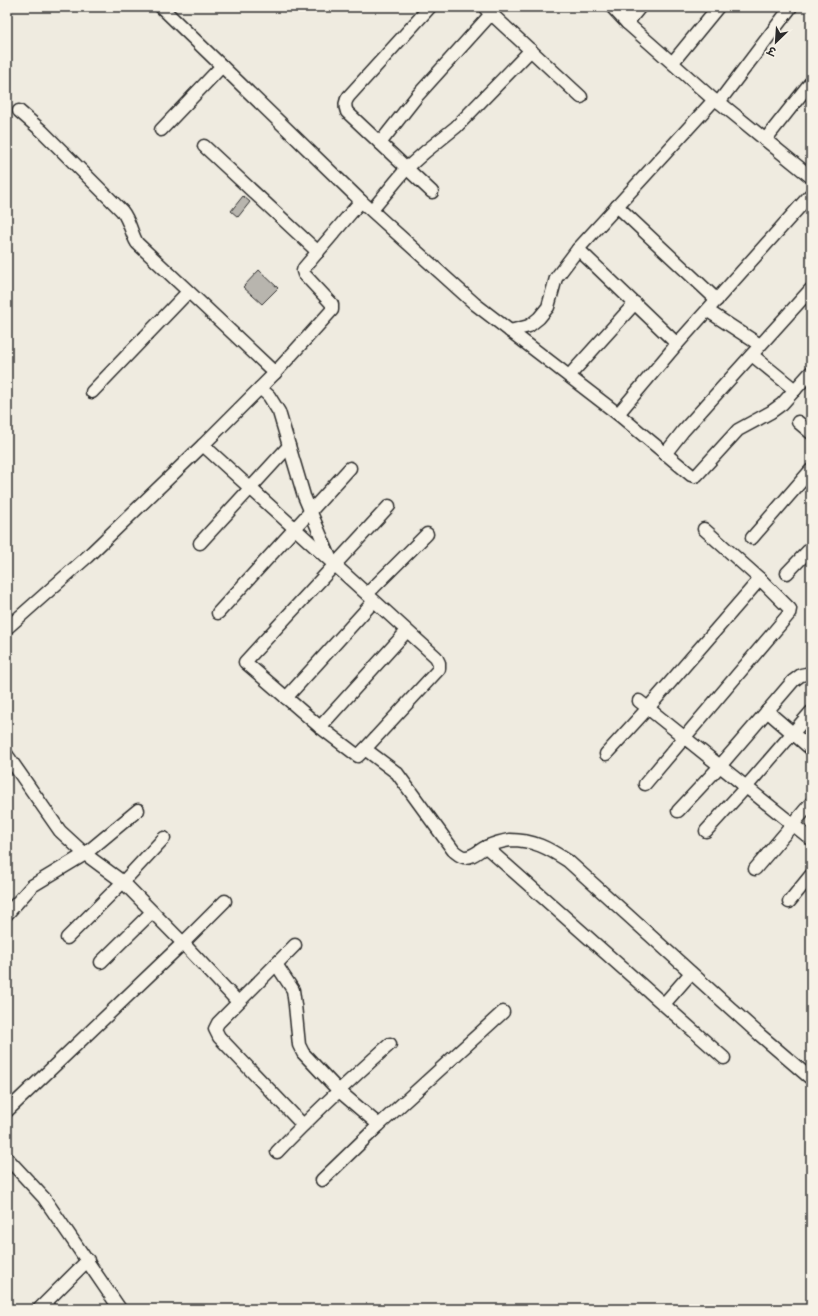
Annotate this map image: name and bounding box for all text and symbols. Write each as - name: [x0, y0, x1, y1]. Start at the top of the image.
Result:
- north arrow: [756, 22, 796, 62]
- text: उ: [764, 42, 779, 59]

